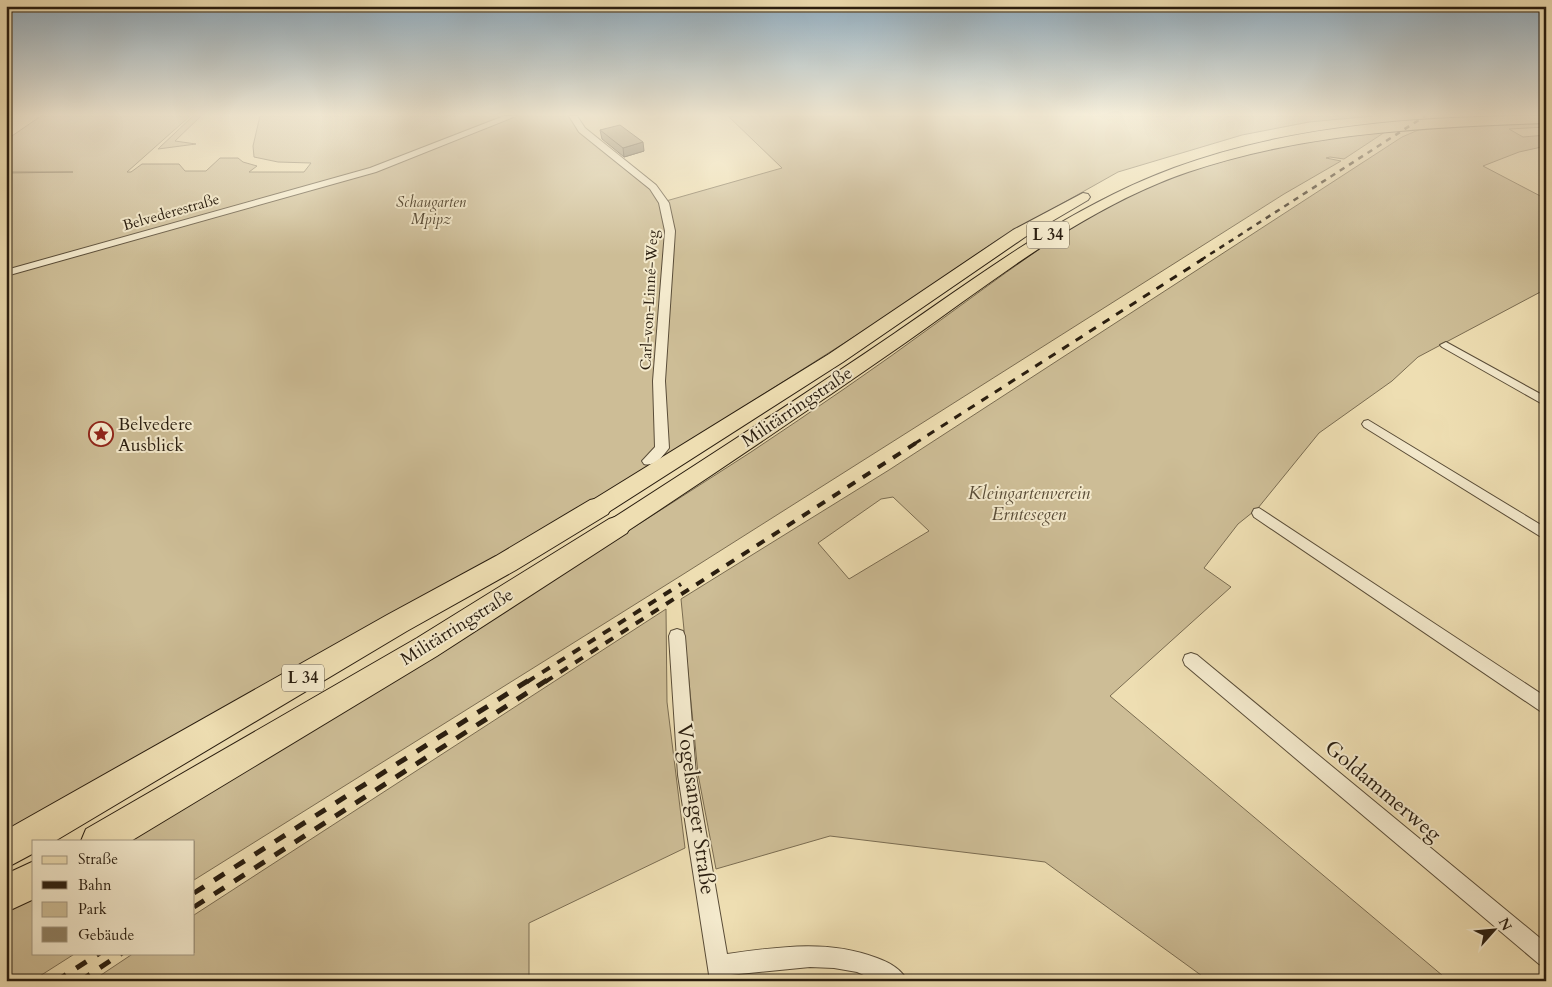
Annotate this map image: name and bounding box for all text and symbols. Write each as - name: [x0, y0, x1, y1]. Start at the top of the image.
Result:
- street label: Belvederestraße: [120, 189, 222, 235]
- park label: Schaugarten Mpipz: [396, 192, 467, 229]
- road number: L 34: [1027, 222, 1069, 248]
- street label: Carl-von-Linné-Weg: [635, 229, 663, 371]
- street label: Militärringstraße: [737, 361, 857, 453]
- place label: Belvedere Ausblick: [118, 412, 193, 458]
- place icon: Belvedere Ausblick: [88, 421, 114, 447]
- park label: Kleingartenverein Erntesegen: [968, 481, 1090, 527]
- street label: Militärringstraße: [396, 582, 518, 672]
- road number: L 34: [282, 664, 324, 691]
- street label: Vogelsanger Straße: [670, 722, 722, 896]
- street label: Goldammerweg: [1318, 733, 1448, 849]
- legend: [32, 840, 195, 954]
- text: Straße: [78, 849, 118, 869]
- text: Bahn: [78, 875, 112, 895]
- text: Park: [78, 899, 107, 919]
- north arrow: [1470, 904, 1520, 954]
- text: N: [1494, 915, 1516, 934]
- text: Gebäude: [78, 925, 135, 945]

